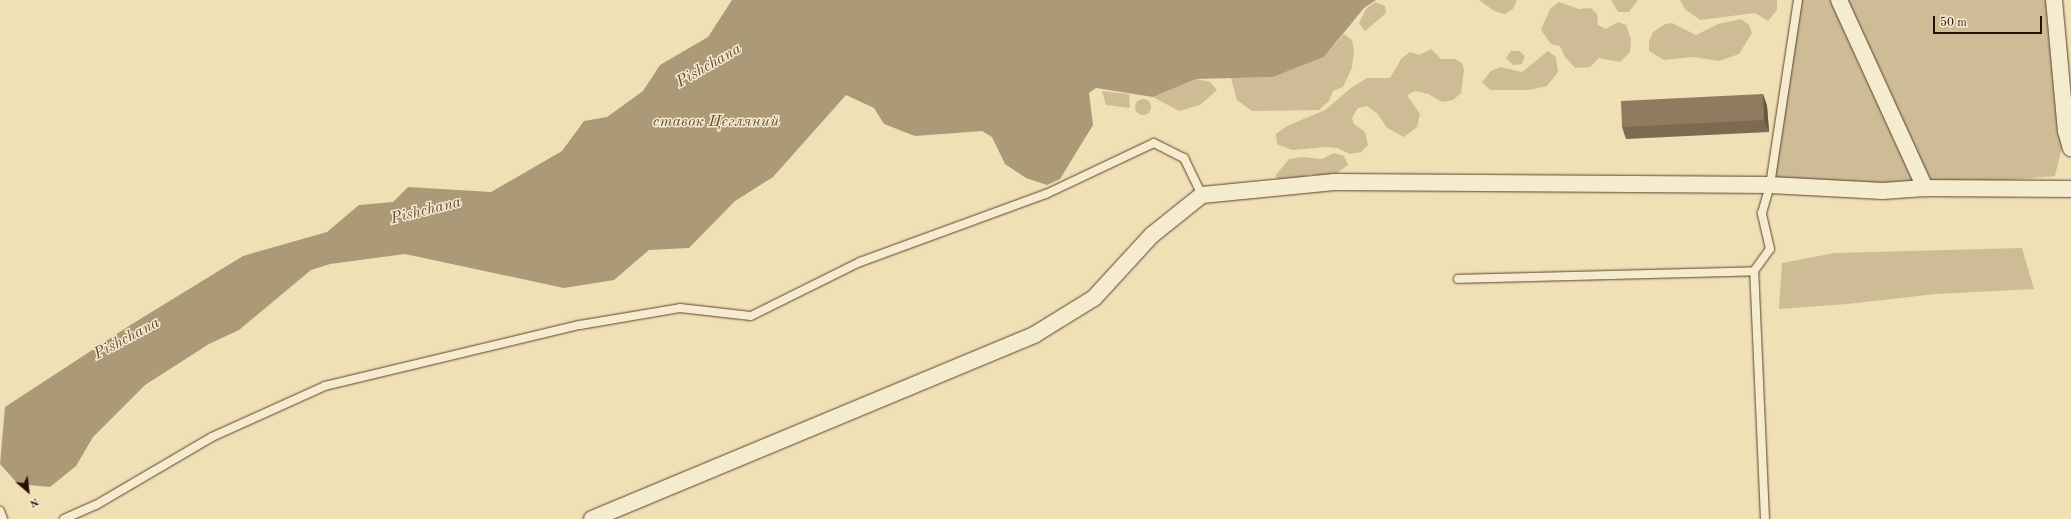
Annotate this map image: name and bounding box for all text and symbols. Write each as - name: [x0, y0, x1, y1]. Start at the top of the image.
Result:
- scale bar: [1935, 8, 2044, 34]
- text: 50 m: [1940, 17, 1967, 29]
- water label: Pishchana: [673, 40, 745, 92]
- water label: ставок Цегляний: [653, 112, 779, 132]
- water label: Pishchana: [389, 193, 463, 229]
- water label: Pishchana: [91, 314, 163, 364]
- north arrow: [8, 471, 48, 511]
- text: N: [28, 495, 40, 509]

